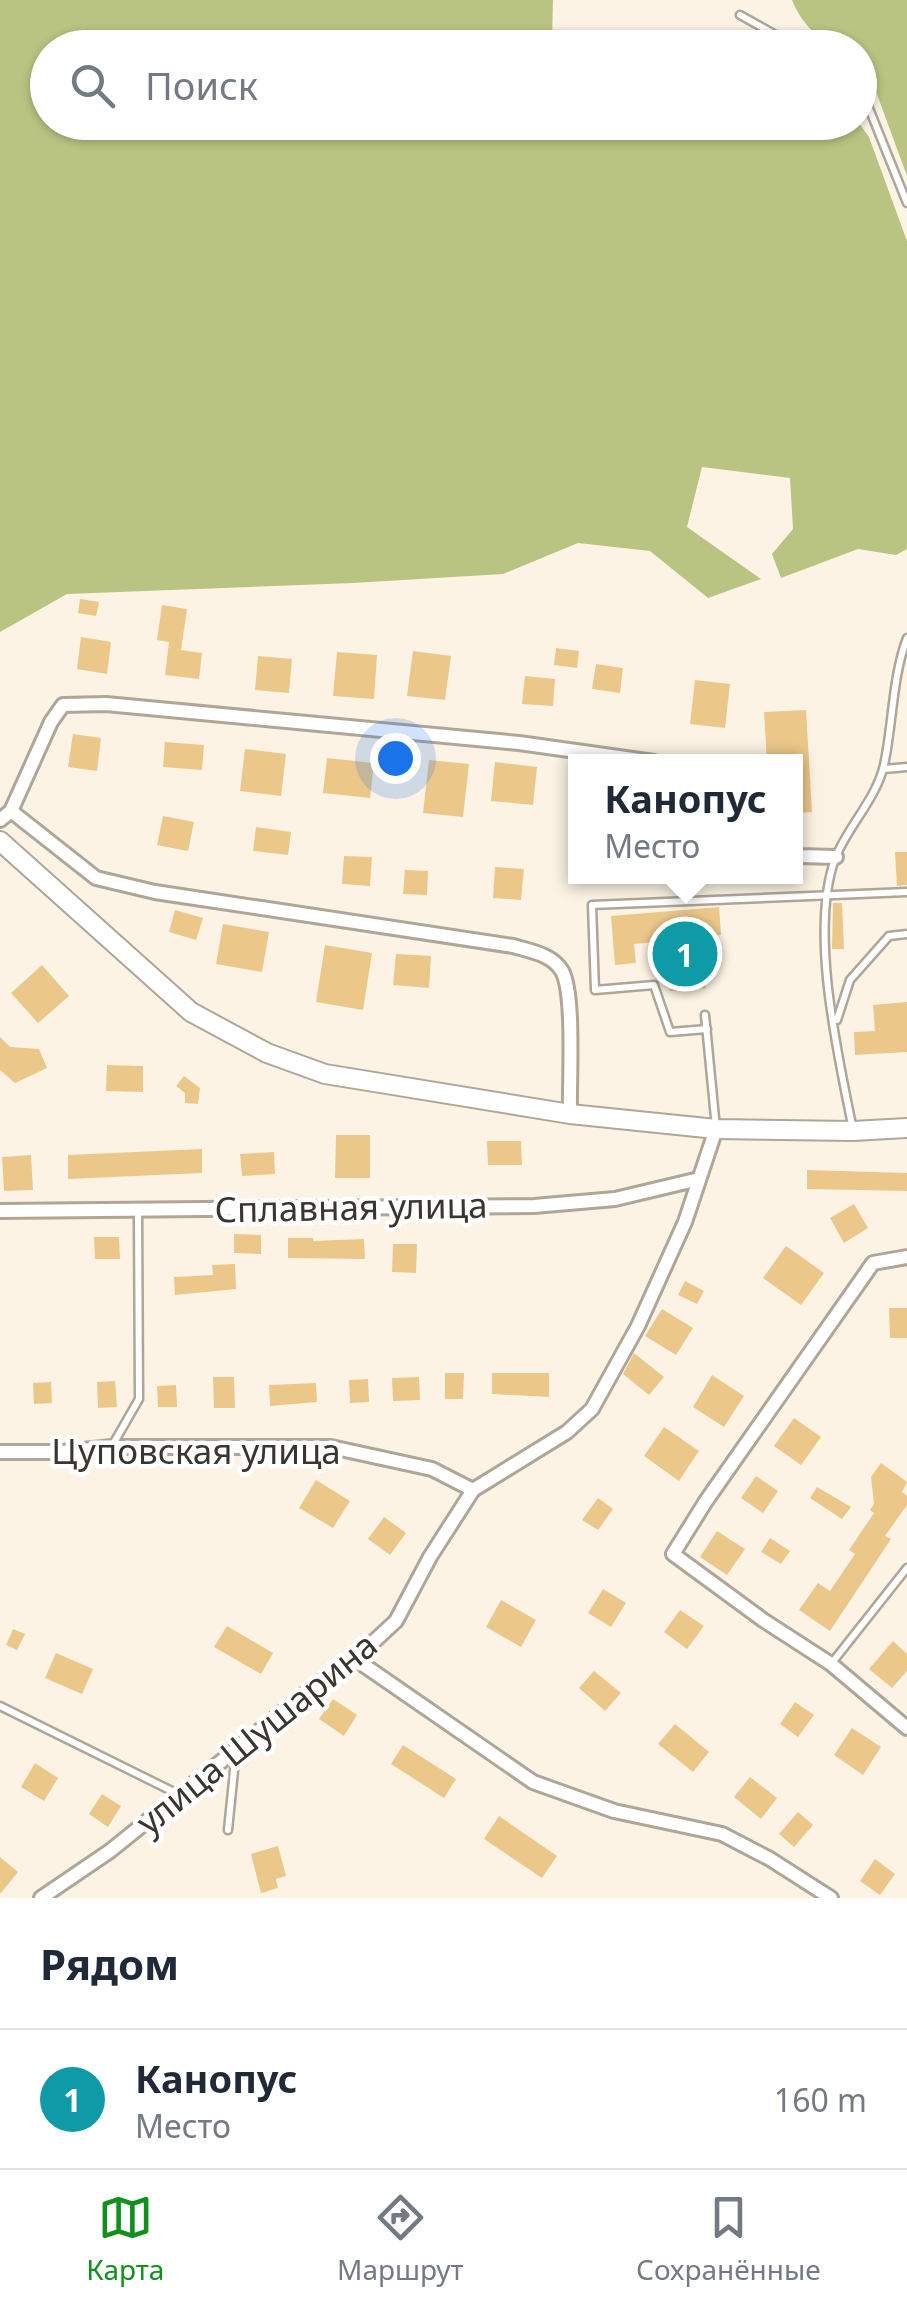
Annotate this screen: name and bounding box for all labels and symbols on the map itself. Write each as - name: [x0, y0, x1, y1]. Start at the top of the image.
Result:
- your location: [370, 733, 421, 784]
- pin: 1: [652, 916, 718, 992]
- street label: Сплавная улица: [214, 1181, 488, 1232]
- street label: Цуповская улица: [51, 1427, 341, 1474]
- street label: улица Шушарина: [126, 1621, 386, 1845]

